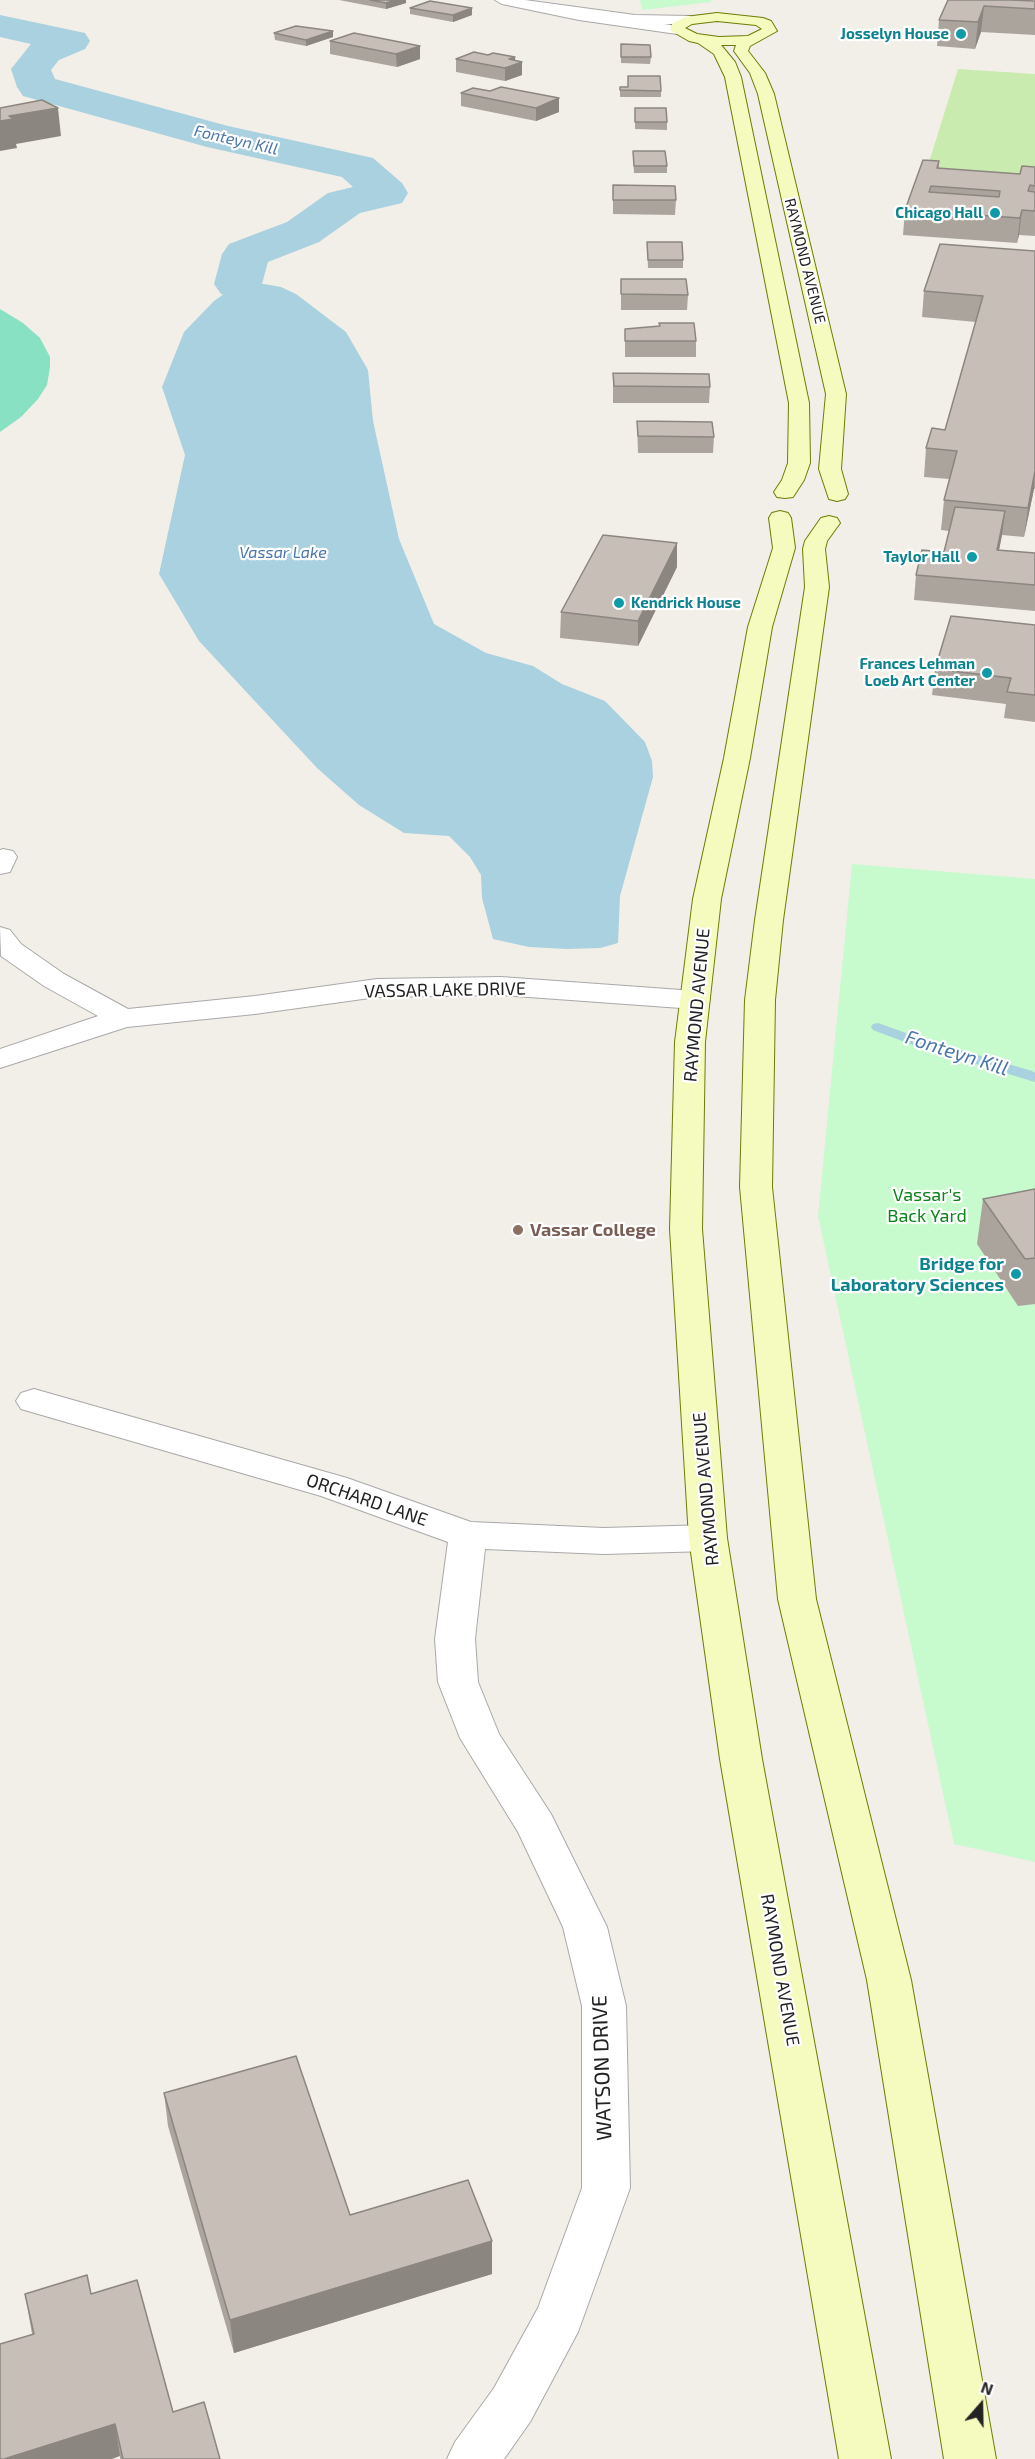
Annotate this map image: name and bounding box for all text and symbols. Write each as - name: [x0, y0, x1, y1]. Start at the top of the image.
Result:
- place label: Josselyn House: [840, 25, 949, 43]
- marker: Josselyn House: [954, 27, 968, 41]
- water label: Fonteyn Kill: [192, 121, 280, 159]
- street label: RAYMOND AVENUE: [781, 196, 829, 326]
- place label: Chicago Hall: [895, 204, 983, 222]
- marker: Chicago Hall: [988, 206, 1002, 220]
- water label: Vassar Lake: [239, 543, 327, 563]
- place label: Taylor Hall: [883, 548, 960, 566]
- marker: Taylor Hall: [965, 550, 979, 564]
- place label: Kendrick House: [631, 594, 741, 612]
- marker: Kendrick House: [612, 596, 626, 610]
- place label: Frances Lehman Loeb Art Center: [859, 655, 975, 690]
- marker: Frances Lehman Loeb Art Center: [980, 666, 994, 680]
- street label: RAYMOND AVENUE: [680, 927, 714, 1083]
- street label: VASSAR LAKE DRIVE: [364, 978, 526, 1002]
- water label: Fonteyn Kill: [902, 1025, 1012, 1081]
- park label: Vassar's Back Yard: [887, 1184, 967, 1226]
- place label: Vassar College: [530, 1219, 656, 1241]
- marker: Vassar College: [511, 1223, 525, 1237]
- place label: Bridge for Laboratory Sciences: [831, 1253, 1004, 1296]
- marker: Bridge for Laboratory Sciences: [1009, 1267, 1023, 1281]
- street label: RAYMOND AVENUE: [689, 1411, 723, 1567]
- street label: ORCHARD LANE: [303, 1469, 431, 1531]
- street label: RAYMOND AVENUE: [756, 1892, 804, 2048]
- street label: WATSON DRIVE: [587, 1995, 617, 2141]
- north arrow: [951, 2375, 1011, 2435]
- text: N: [979, 2377, 996, 2399]

